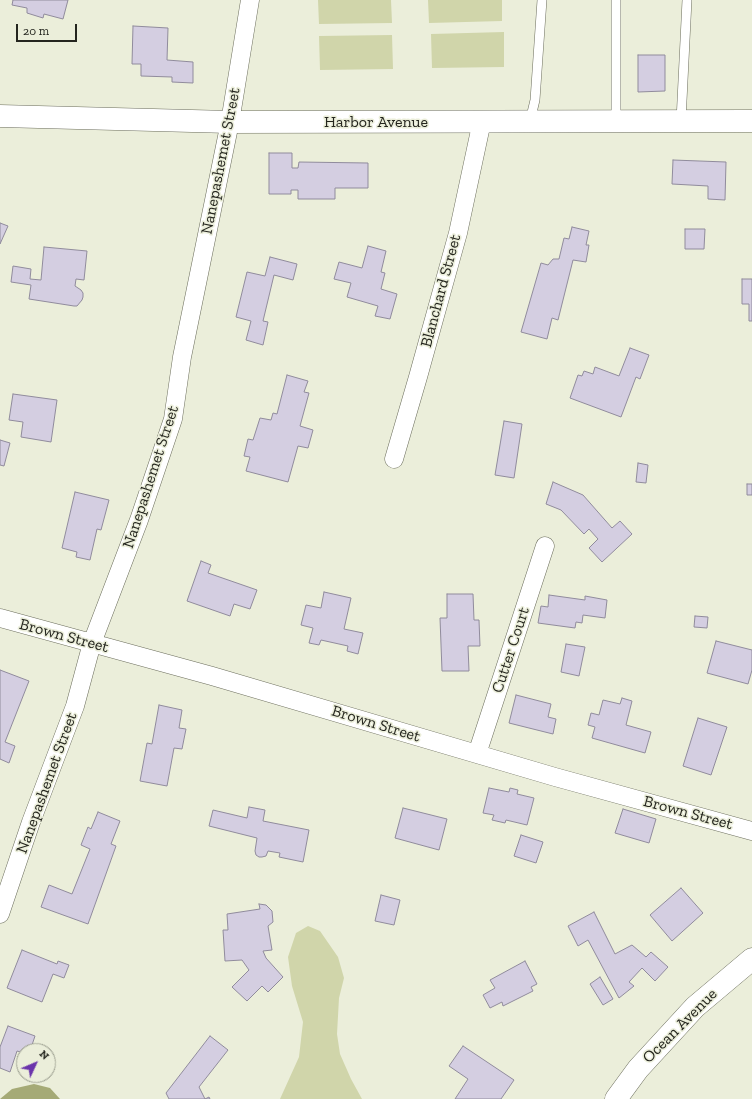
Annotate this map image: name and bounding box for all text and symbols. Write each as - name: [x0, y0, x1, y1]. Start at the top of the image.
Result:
- scale bar: [18, 16, 79, 42]
- text: 20 m: [23, 24, 49, 38]
- street label: Nanepashemet Street: [197, 86, 245, 236]
- street label: Harbor Avenue: [324, 112, 428, 132]
- street label: Blanchard Street: [417, 232, 465, 350]
- street label: Nanepashemet Street: [119, 403, 183, 551]
- street label: Cutter Court: [488, 605, 534, 695]
- street label: Brown Street: [17, 615, 111, 657]
- street label: Brown Street: [329, 701, 423, 747]
- street label: Nanepashemet Street: [13, 710, 81, 856]
- street label: Brown Street: [641, 792, 735, 834]
- street label: Ocean Avenue: [639, 985, 721, 1067]
- north arrow: [16, 1043, 56, 1083]
- text: N: [37, 1047, 52, 1063]

